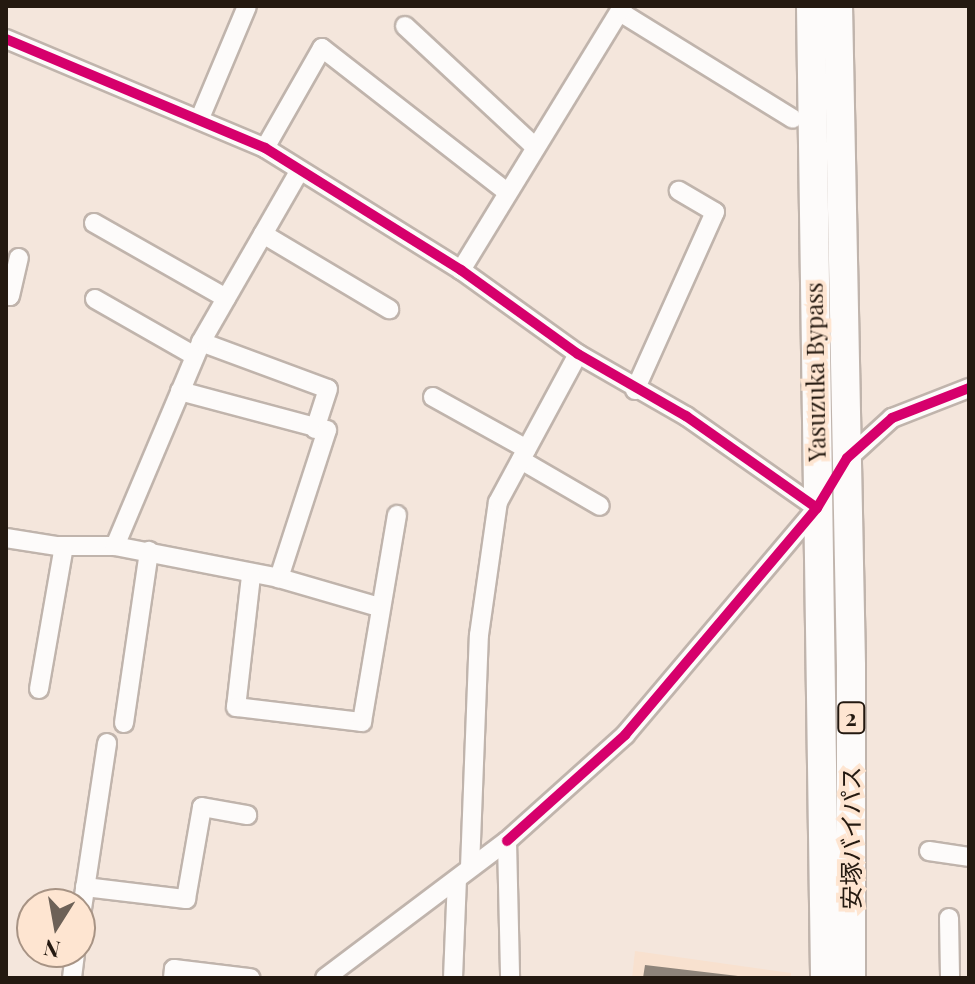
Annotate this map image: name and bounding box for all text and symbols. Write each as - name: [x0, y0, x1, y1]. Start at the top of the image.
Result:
- street label: Yasuzuka Bypass: [799, 282, 831, 462]
- road number: 2: [837, 700, 865, 736]
- street label: 安塚バイパス: [837, 766, 865, 910]
- north arrow: [16, 888, 96, 968]
- text: N: [41, 933, 62, 966]

